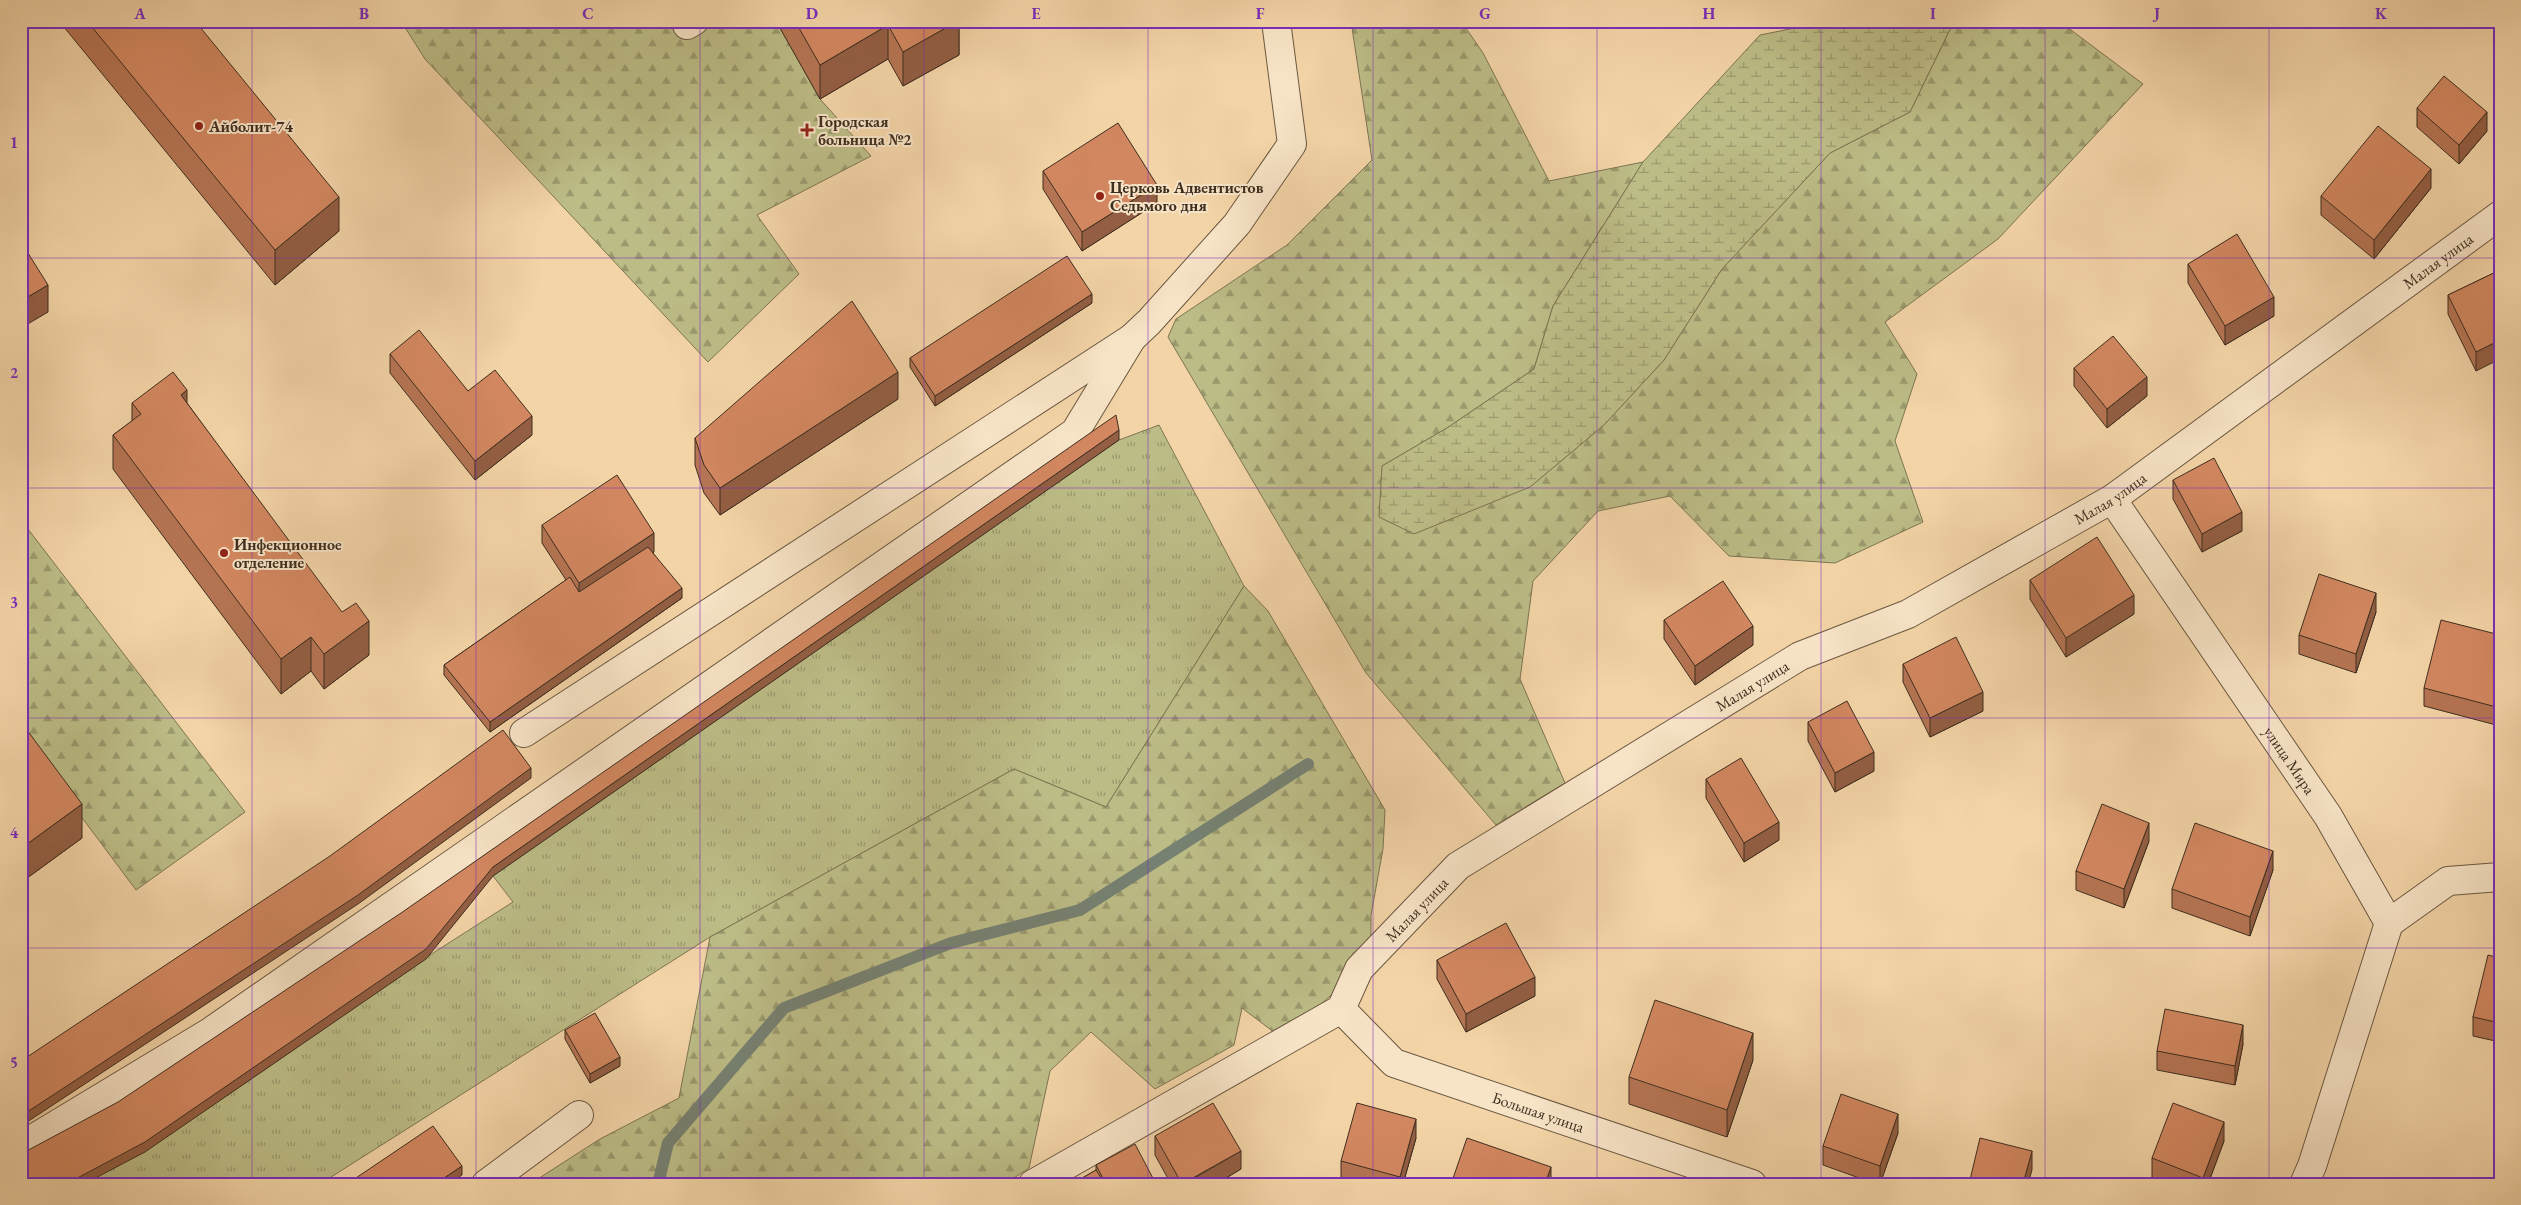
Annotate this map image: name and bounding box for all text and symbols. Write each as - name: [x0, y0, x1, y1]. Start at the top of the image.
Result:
- text: A: [133, 3, 146, 24]
- text: B: [359, 3, 369, 24]
- text: C: [582, 3, 594, 24]
- text: D: [806, 3, 818, 24]
- text: E: [1031, 3, 1041, 24]
- text: F: [1256, 3, 1265, 24]
- text: G: [1479, 3, 1491, 24]
- text: H: [1703, 3, 1716, 24]
- text: I: [1930, 3, 1936, 24]
- text: J: [2152, 3, 2160, 24]
- text: K: [2375, 3, 2388, 24]
- place label: Городская больница №2: [818, 111, 912, 150]
- place label: Айболит-74: [208, 116, 293, 137]
- marker: Айболит-74: [193, 120, 205, 132]
- marker: Городская больница №2: [800, 123, 814, 137]
- text: 1: [10, 132, 18, 153]
- place label: Церковь Адвентистов Седьмого дня: [1110, 177, 1264, 216]
- marker: Церковь Адвентистов Седьмого дня: [1094, 190, 1106, 202]
- street label: Малая улица: [2398, 227, 2478, 293]
- text: 2: [10, 362, 19, 383]
- street label: Малая улица: [2070, 467, 2151, 529]
- place label: Инфекционное отделение: [234, 534, 342, 573]
- marker: Инфекционное отделение: [218, 547, 230, 559]
- text: 3: [10, 592, 18, 613]
- street label: Малая улица: [1711, 655, 1793, 716]
- street label: улица Мира: [2259, 722, 2321, 799]
- text: 4: [10, 822, 19, 843]
- street label: Малая улица: [1380, 872, 1453, 946]
- text: 5: [10, 1052, 18, 1073]
- street label: Большая улица: [1489, 1086, 1588, 1137]

